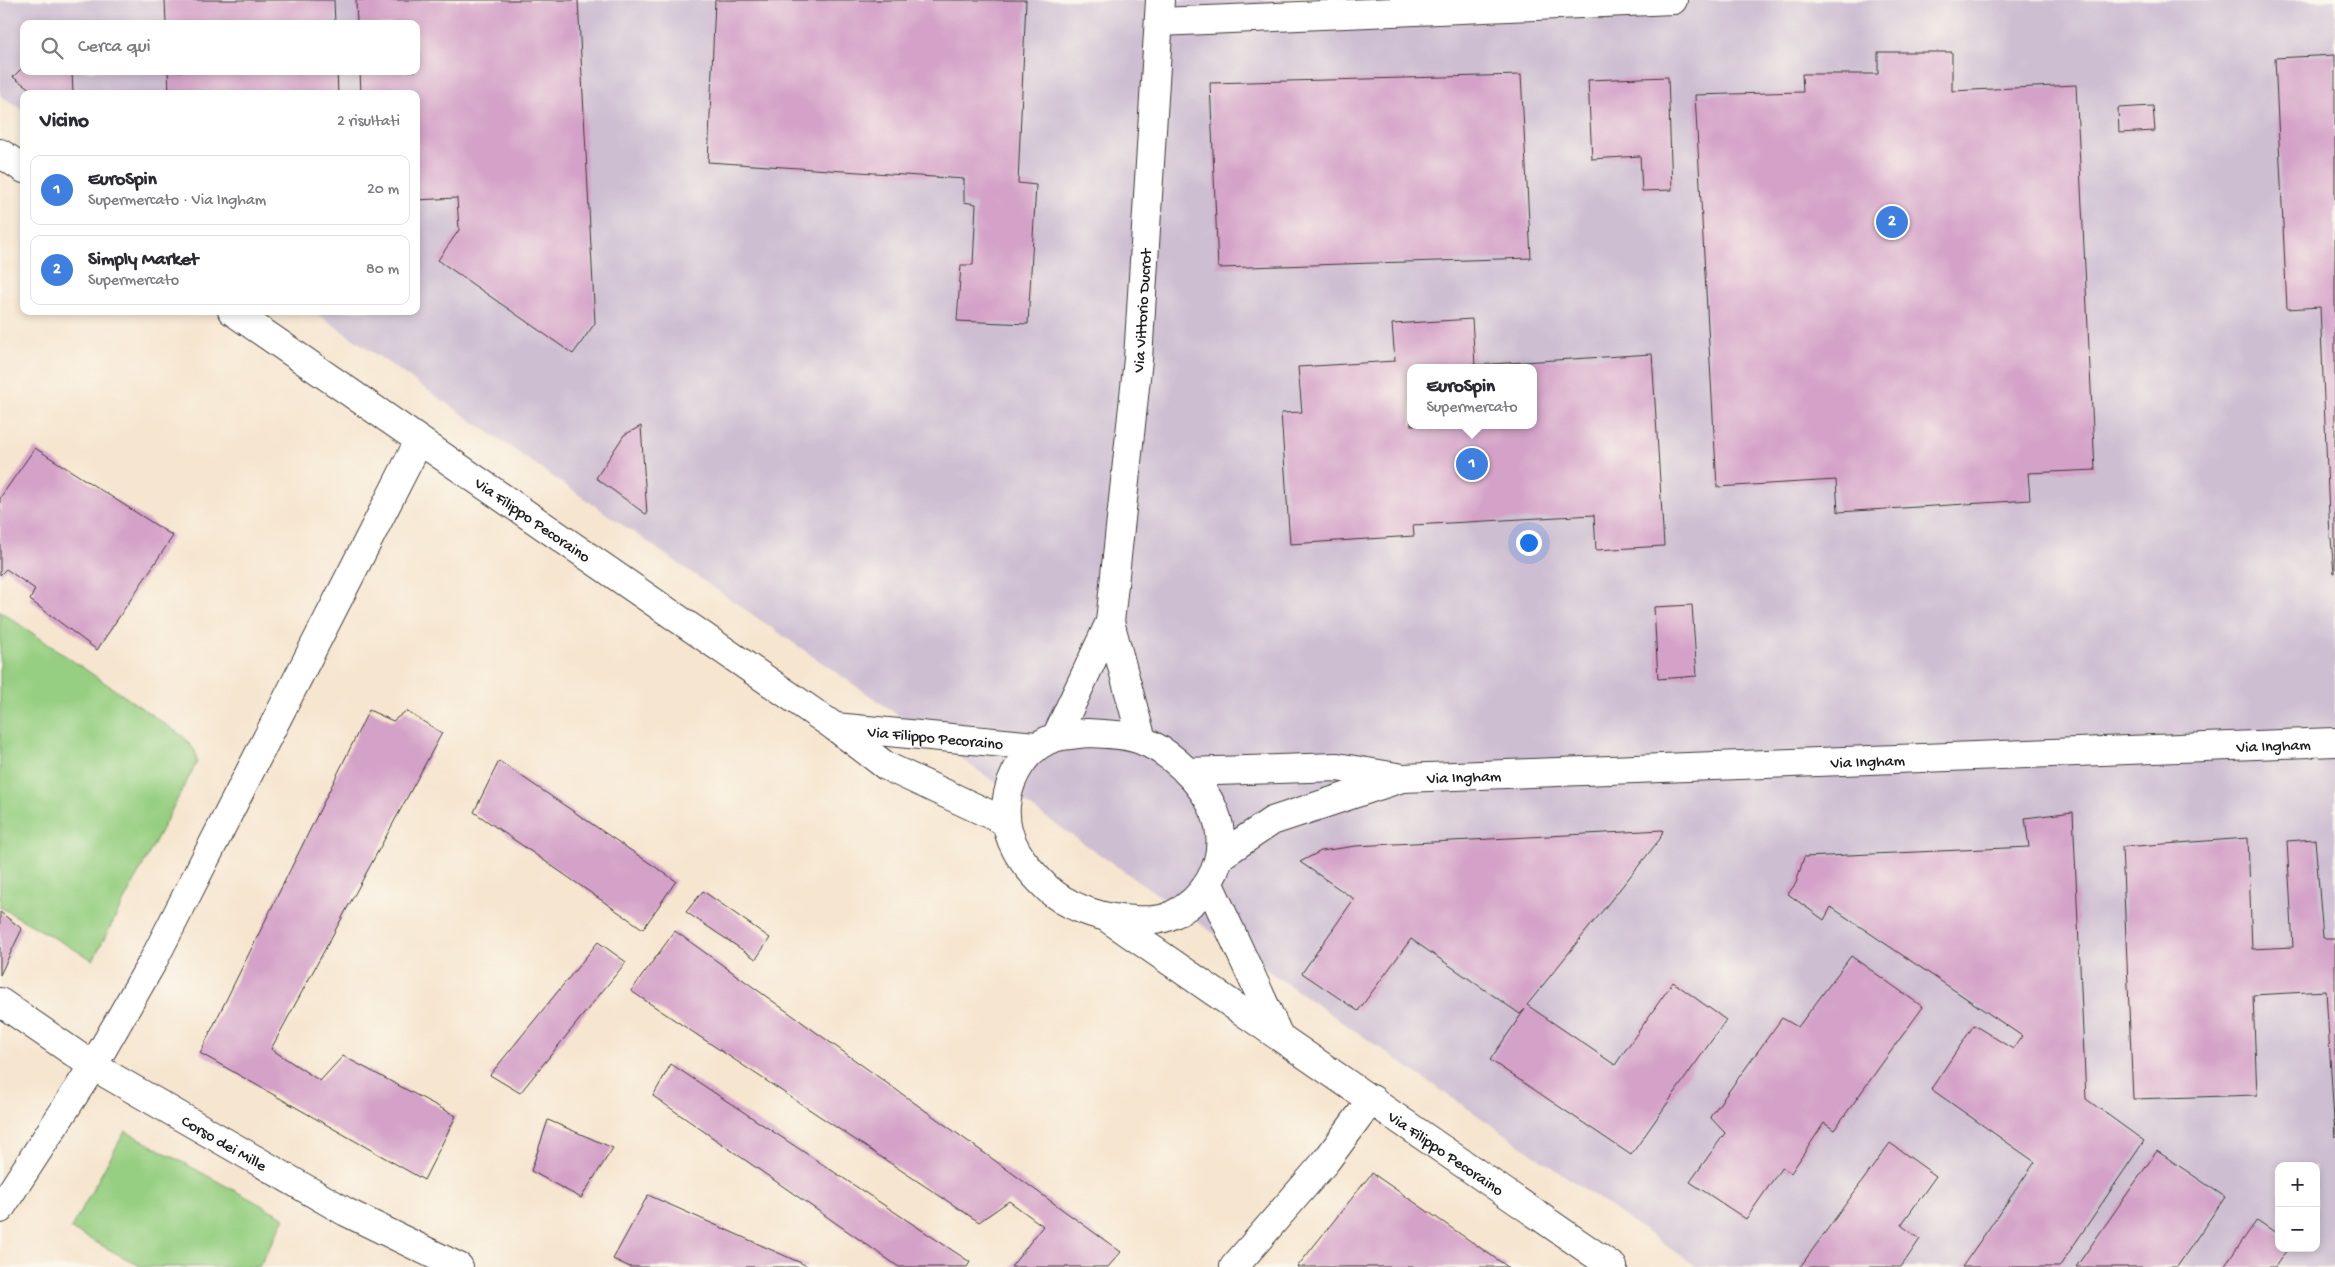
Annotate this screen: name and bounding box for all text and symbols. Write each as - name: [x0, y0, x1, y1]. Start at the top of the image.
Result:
- search box: [20, 20, 420, 75]
- icon: search: [38, 34, 66, 62]
- text: Cerca qui: [78, 36, 151, 59]
- text: Vicino: [40, 110, 89, 135]
- text: 2 risultati: [337, 113, 400, 132]
- text: EuroSpin: [88, 169, 157, 192]
- text: 1: [54, 181, 60, 200]
- text: 20 m: [367, 181, 399, 200]
- text: Supermercato · Via Ingham: [88, 192, 266, 211]
- pin: 2: [1876, 203, 1908, 241]
- street label: Via Vittorio Ducrot: [1130, 247, 1158, 375]
- text: Simply Market: [88, 249, 198, 272]
- text: 2: [53, 261, 61, 280]
- text: 80 m: [366, 261, 399, 280]
- text: Supermercato: [88, 272, 179, 291]
- popup: [1407, 364, 1537, 429]
- text: EuroSpin: [1426, 376, 1495, 399]
- text: Supermercato: [1426, 399, 1518, 418]
- pin: 1: [1456, 445, 1488, 483]
- street label: Via Filippo Pecoraino: [469, 475, 593, 568]
- your location: [1516, 530, 1542, 556]
- street label: Via Filippo Pecoraino: [865, 724, 1004, 756]
- street label: Via Ingham: [2235, 737, 2312, 759]
- street label: Via Ingham: [1829, 753, 1906, 775]
- street label: Via Ingham: [1426, 768, 1502, 790]
- street label: Via Filippo Pecoraino: [1382, 1108, 1506, 1202]
- street label: Corso dei Mille: [177, 1113, 270, 1178]
- map controls: [2275, 1162, 2320, 1252]
- button: +: [2275, 1162, 2320, 1207]
- button: −: [2275, 1207, 2320, 1252]

